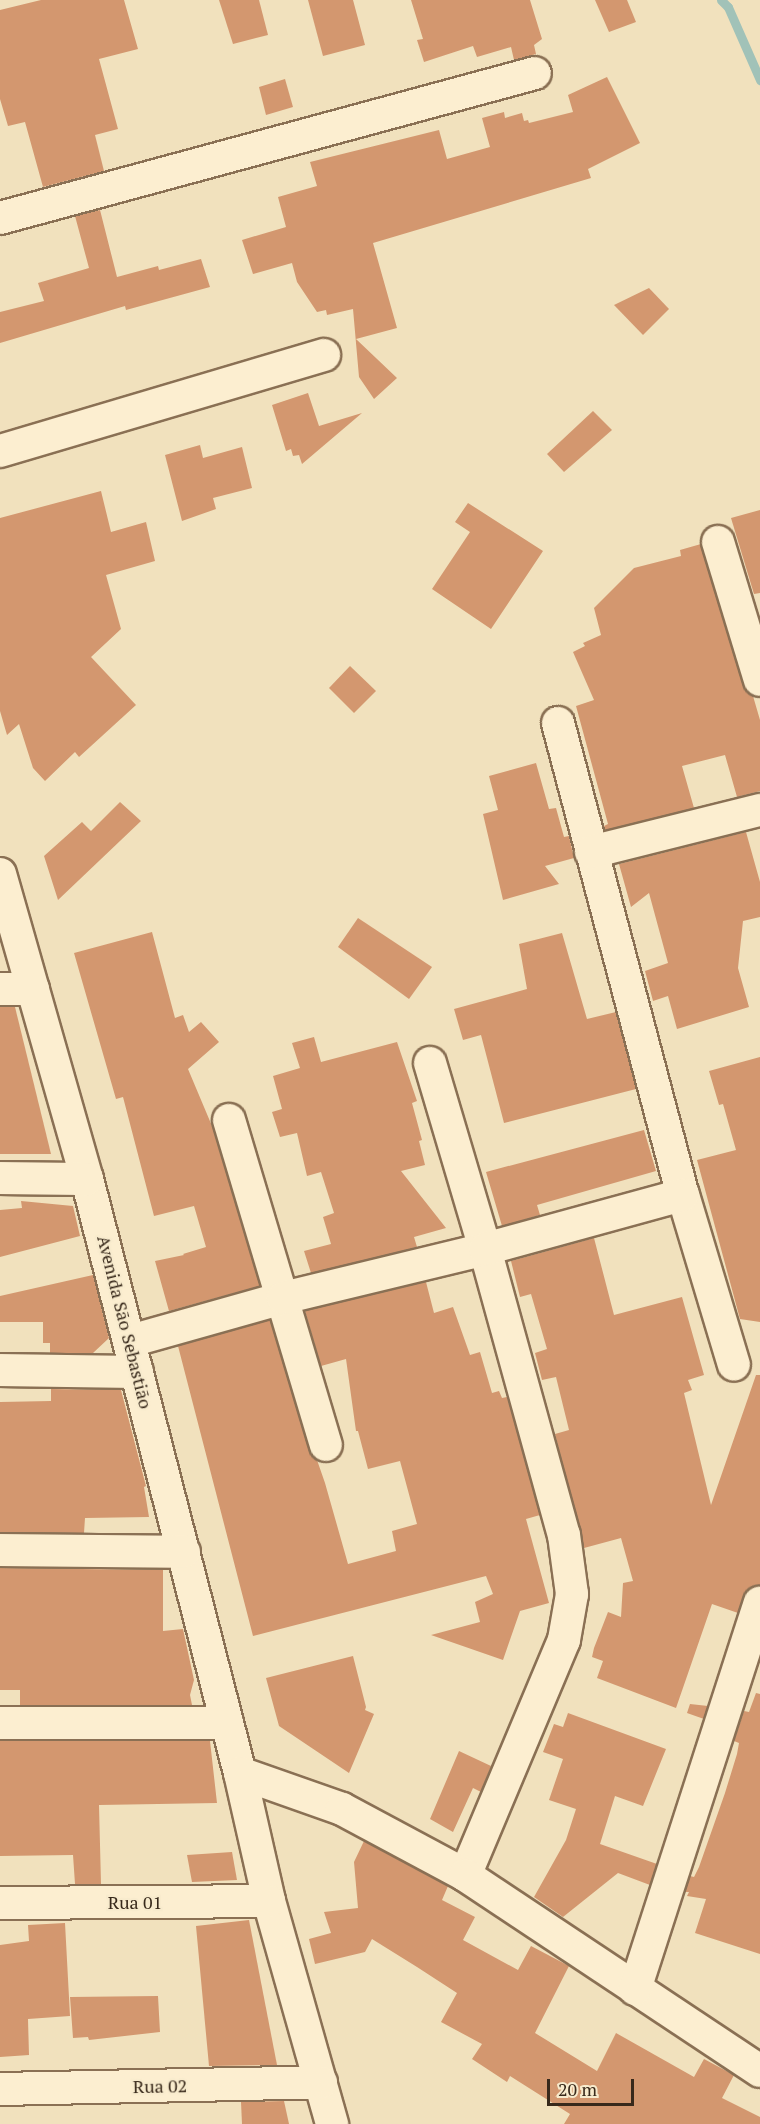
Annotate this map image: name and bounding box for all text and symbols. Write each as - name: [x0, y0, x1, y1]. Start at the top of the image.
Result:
- street label: Avenida São Sebastião: [93, 1233, 157, 1411]
- street label: Rua 01: [108, 1891, 162, 1913]
- scale bar: [550, 2067, 637, 2105]
- street label: Rua 02: [133, 2075, 187, 2097]
- text: 20 m: [558, 2077, 597, 2101]

